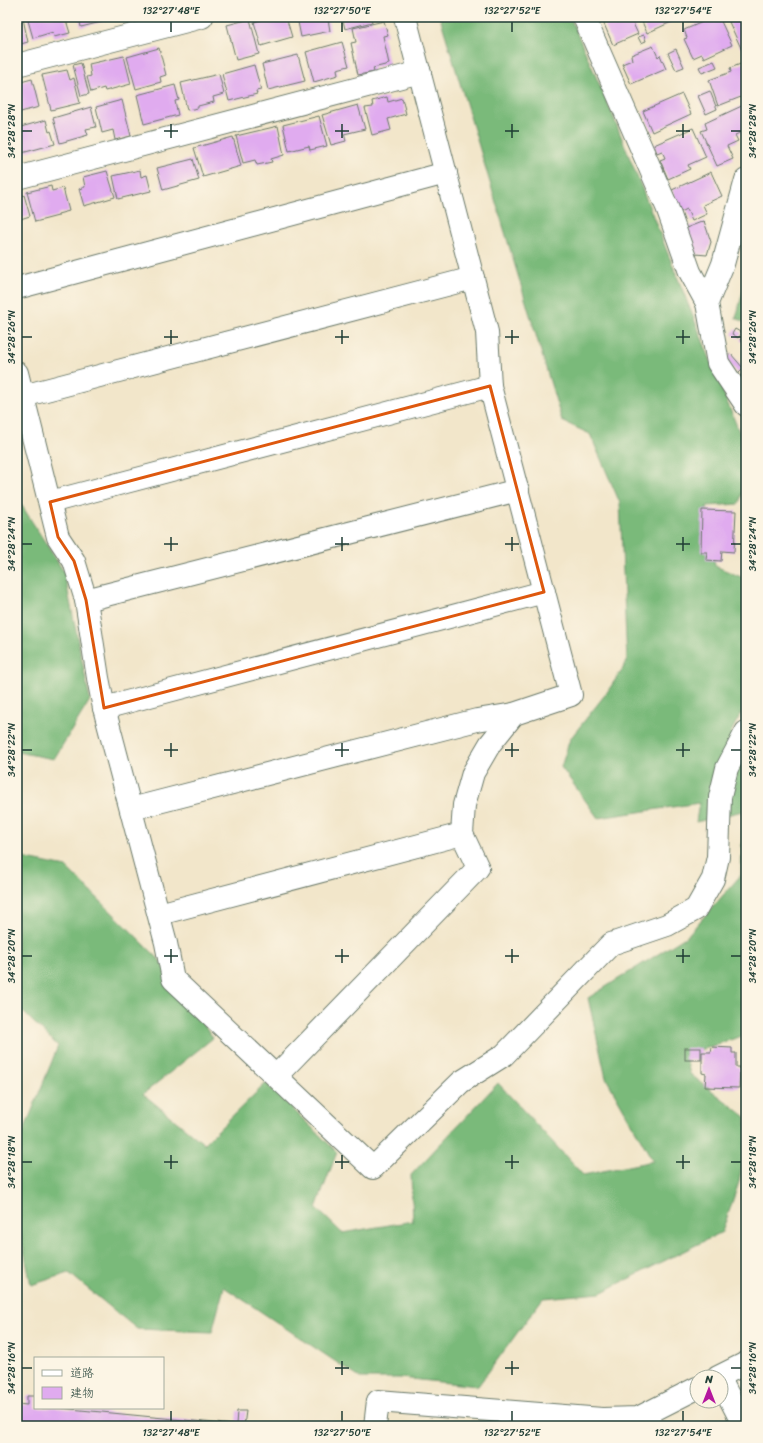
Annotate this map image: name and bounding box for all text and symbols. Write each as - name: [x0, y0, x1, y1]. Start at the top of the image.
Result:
- text: 132°27'48"E: [142, 2, 201, 20]
- text: 132°27'50"E: [313, 2, 372, 20]
- text: 132°27'52"E: [484, 2, 542, 20]
- text: 132°27'54"E: [654, 2, 713, 20]
- text: 34°28'28"N: [3, 104, 21, 158]
- text: 34°28'28"N: [744, 104, 762, 158]
- text: 34°28'26"N: [3, 310, 21, 364]
- text: 34°28'26"N: [744, 310, 762, 364]
- text: 34°28'24"N: [3, 517, 21, 571]
- text: 34°28'24"N: [744, 517, 762, 571]
- text: 34°28'22"N: [3, 723, 21, 777]
- text: 34°28'22"N: [744, 723, 762, 777]
- text: 34°28'20"N: [3, 929, 21, 983]
- text: 34°28'20"N: [744, 929, 762, 983]
- text: 34°28'18"N: [3, 1135, 21, 1188]
- text: 34°28'18"N: [744, 1135, 762, 1188]
- text: 34°28'16"N: [3, 1342, 21, 1394]
- text: 34°28'16"N: [744, 1342, 762, 1394]
- legend: [34, 1357, 164, 1409]
- text: 道路: [70, 1362, 94, 1384]
- north arrow: [689, 1369, 729, 1409]
- text: N: [704, 1370, 713, 1389]
- text: 建物: [70, 1382, 94, 1404]
- text: 132°27'48"E: [142, 1424, 201, 1442]
- text: 132°27'50"E: [313, 1424, 372, 1442]
- text: 132°27'52"E: [484, 1424, 542, 1442]
- text: 132°27'54"E: [654, 1424, 713, 1442]

